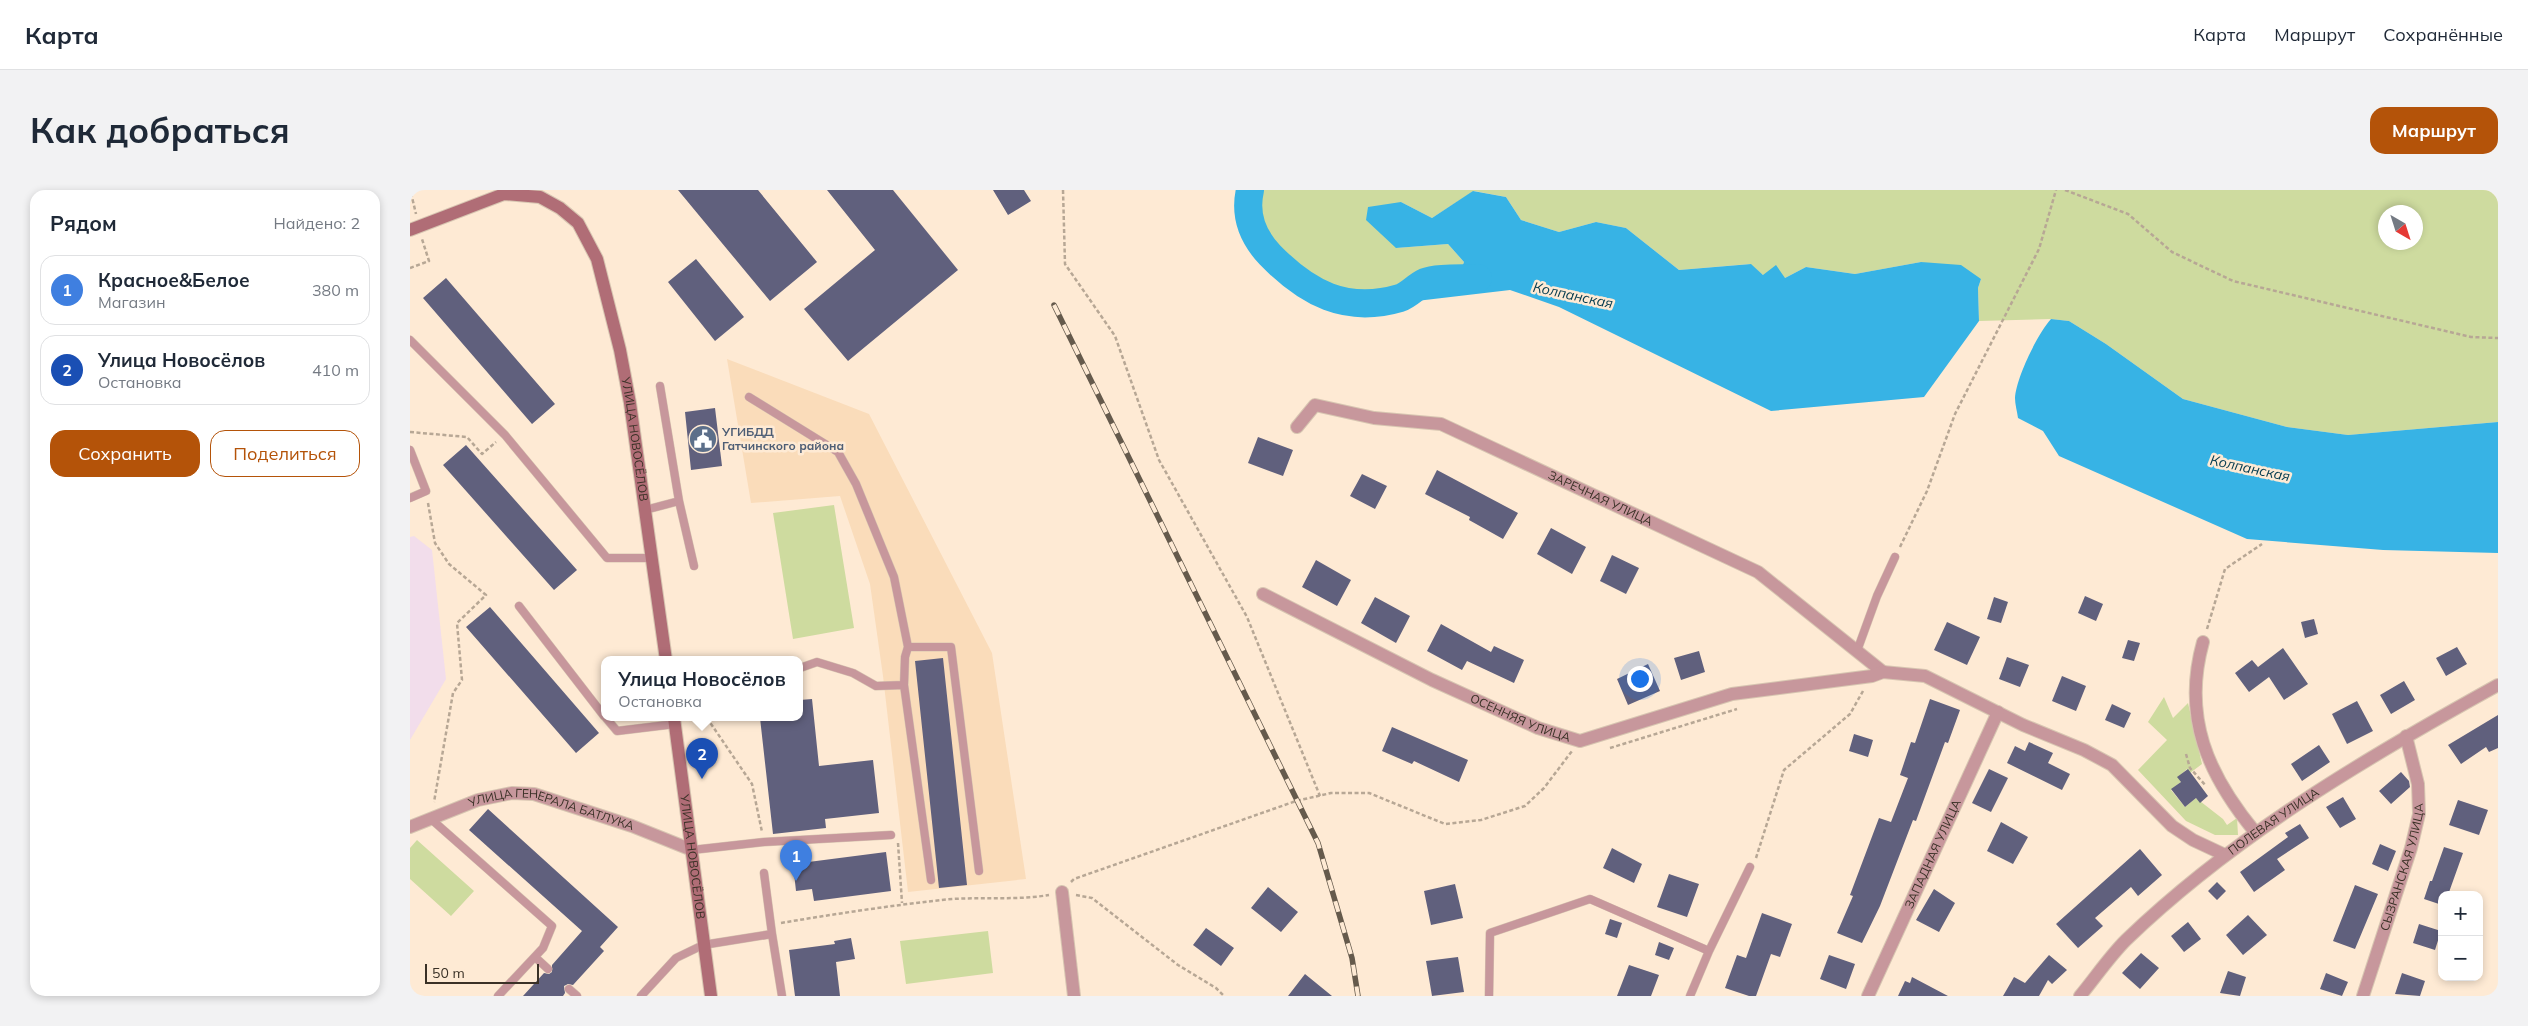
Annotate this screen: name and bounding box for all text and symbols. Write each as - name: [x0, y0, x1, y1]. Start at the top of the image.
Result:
- text: Карта: [25, 20, 99, 50]
- text: Карта: [2193, 23, 2246, 46]
- text: Маршрут: [2274, 23, 2355, 46]
- text: Сохранённые: [2383, 23, 2503, 46]
- button: Маршрут: [2370, 107, 2498, 154]
- text: Как добраться: [30, 108, 290, 152]
- north arrow: [2378, 205, 2423, 250]
- text: Рядом: [50, 210, 117, 236]
- text: Найдено: 2: [274, 213, 360, 233]
- text: Красное&Белое: [98, 268, 250, 292]
- water label: Колпанская: [1531, 278, 1615, 312]
- text: 1: [62, 280, 72, 300]
- text: 380 m: [312, 280, 359, 300]
- text: Магазин: [98, 292, 166, 312]
- text: Улица Новосёлов: [98, 348, 265, 372]
- text: 2: [62, 360, 72, 380]
- text: 410 m: [312, 360, 359, 380]
- text: Остановка: [98, 372, 182, 392]
- street label: УЛИЦА НОВОСЁЛОВ: [618, 375, 652, 502]
- public building icon: УГИБДД Гатчинского района: [688, 424, 718, 454]
- place label: УГИБДД Гатчинского района: [721, 424, 844, 453]
- button: Сохранить: [50, 430, 200, 477]
- button: Поделиться: [210, 430, 360, 477]
- water label: Колпанская: [2208, 451, 2292, 485]
- street label: ЗАРЕЧНАЯ УЛИЦА: [1546, 467, 1655, 529]
- popup: [601, 656, 803, 721]
- your location: [1627, 666, 1653, 692]
- text: Улица Новосёлов: [618, 667, 786, 691]
- street label: ОСЕННЯЯ УЛИЦА: [1468, 690, 1573, 745]
- text: Остановка: [618, 691, 702, 711]
- pin: 2: [686, 738, 718, 779]
- street label: ПОЛЕВАЯ УЛИЦА: [2225, 784, 2322, 858]
- street label: УЛИЦА ГЕНЕРАЛА БАТЛУКА: [465, 785, 636, 833]
- street label: УЛИЦА НОВОСЁЛОВ: [677, 793, 709, 920]
- street label: ЗАПАДНАЯ УЛИЦА: [1901, 797, 1964, 911]
- street label: СЫЗРАНСКАЯ УЛИЦА: [2377, 803, 2426, 933]
- pin: 1: [780, 840, 812, 881]
- map controls: [2438, 891, 2483, 981]
- button: +: [2438, 891, 2483, 936]
- button: −: [2438, 936, 2483, 981]
- scale bar: [425, 961, 539, 984]
- text: 50 m: [432, 964, 465, 982]

